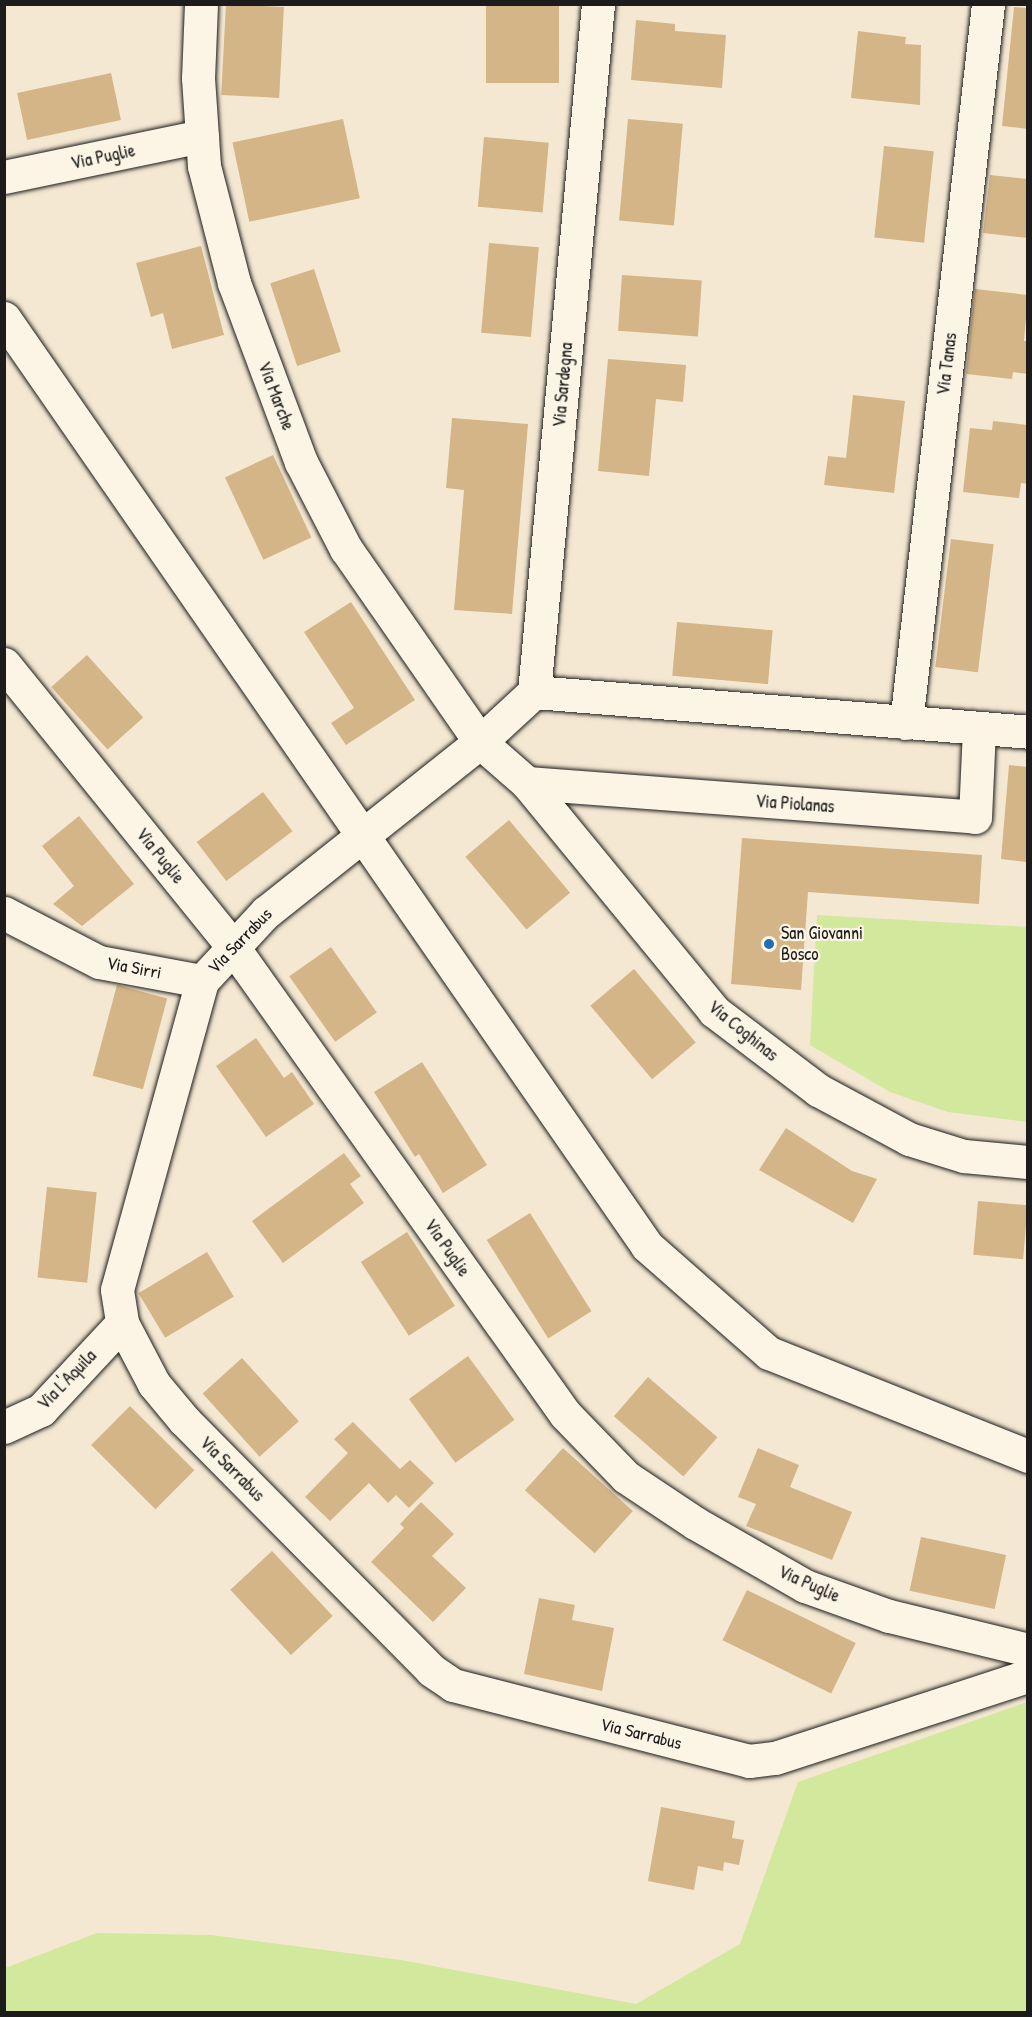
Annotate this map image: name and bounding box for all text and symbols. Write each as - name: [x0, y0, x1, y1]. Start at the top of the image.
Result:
- street label: Via Puglie: [69, 140, 137, 174]
- street label: Via Tanas: [932, 331, 962, 397]
- street label: Via Sardegna: [549, 342, 577, 428]
- street label: Via Marche: [253, 359, 299, 433]
- street label: Via Piolanas: [755, 790, 835, 818]
- street label: Via Puglie: [131, 824, 189, 888]
- street label: Via Sarrabus: [203, 904, 277, 978]
- place label: San Giovanni Bosco: [781, 923, 863, 966]
- marker: San Giovanni Bosco: [762, 937, 776, 951]
- street label: Via Sirri: [105, 952, 163, 984]
- street label: Via Coghinas: [703, 996, 783, 1066]
- street label: Via Puglie: [419, 1215, 475, 1281]
- street label: Via L'Aquila: [33, 1345, 101, 1415]
- street label: Via Sarrabus: [195, 1432, 269, 1506]
- street label: Via Puglie: [775, 1561, 843, 1607]
- street label: Via Sarrabus: [598, 1713, 684, 1755]

